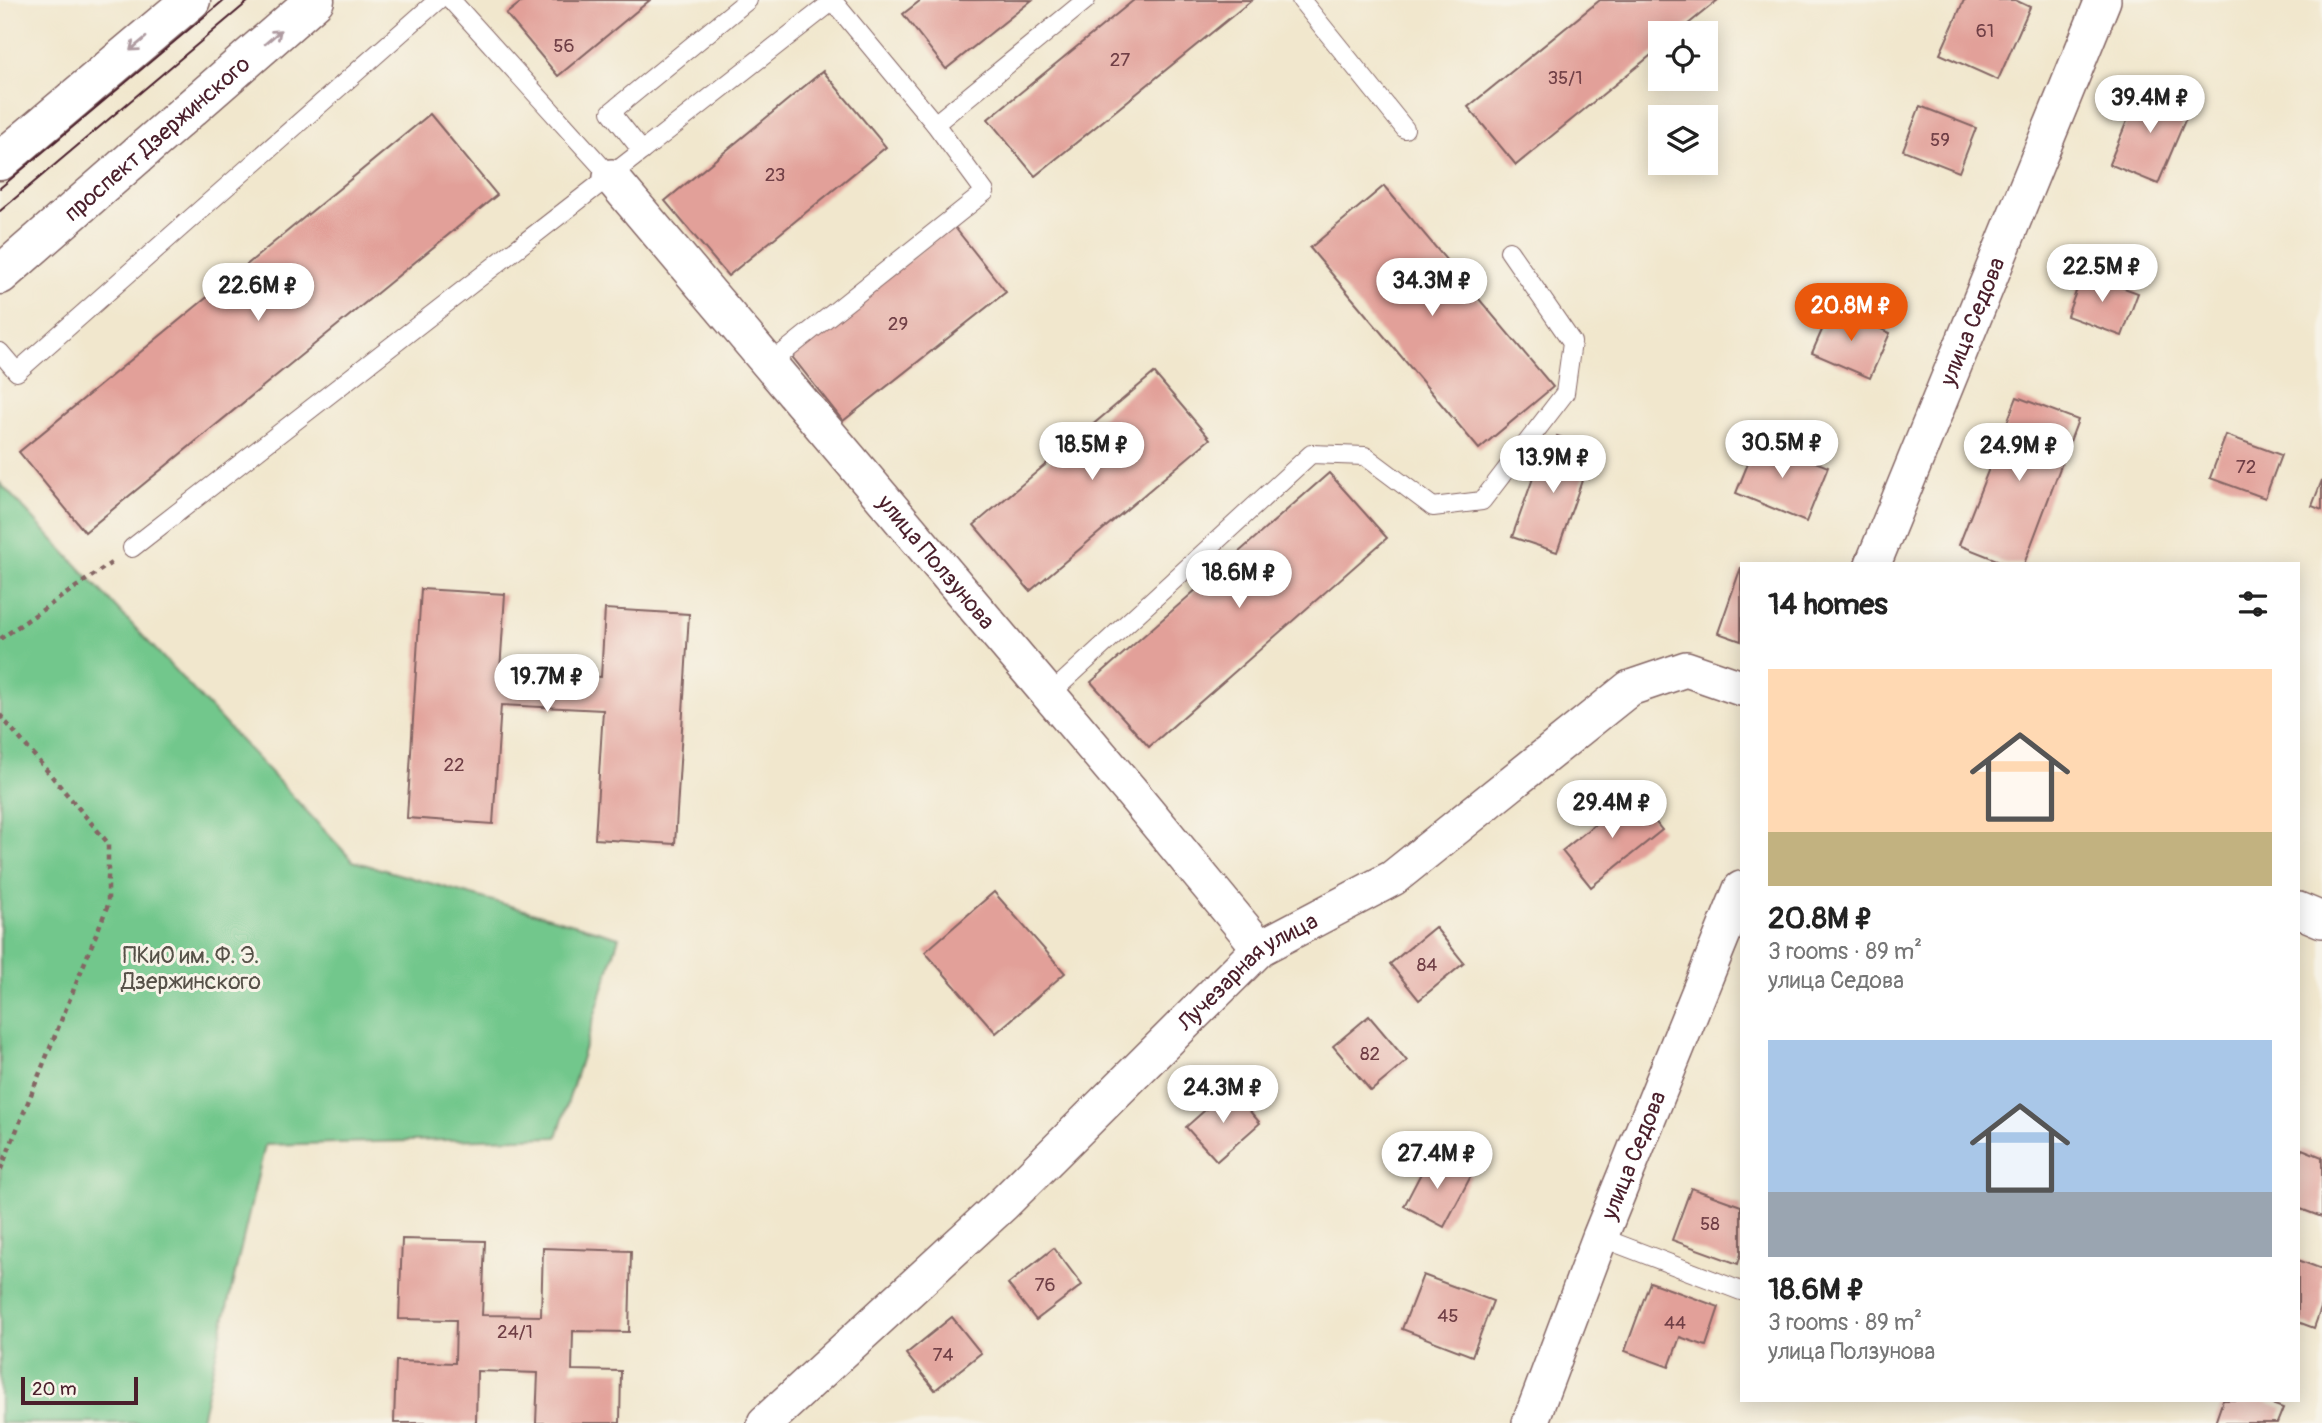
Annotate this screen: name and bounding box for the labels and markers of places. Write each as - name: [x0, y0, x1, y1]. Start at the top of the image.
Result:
- pin: 39.4M ₽: [2085, 76, 2215, 135]
- pin: 22.5M ₽: [2037, 244, 2167, 304]
- pin: 34.3M ₽: [1367, 258, 1497, 318]
- pin: 22.6M ₽: [193, 264, 323, 323]
- pin: 20.8M ₽: [1786, 284, 1916, 343]
- pin: 30.5M ₽: [1717, 420, 1847, 480]
- pin: 18.5M ₽: [1027, 422, 1157, 482]
- pin: 24.9M ₽: [1954, 424, 2084, 483]
- pin: 13.9M ₽: [1488, 435, 1618, 495]
- pin: 18.6M ₽: [1174, 550, 1304, 610]
- pin: 19.7M ₽: [482, 654, 612, 714]
- pin: 29.4M ₽: [1547, 780, 1677, 840]
- pin: 24.3M ₽: [1158, 1066, 1288, 1125]
- pin: 27.4M ₽: [1372, 1132, 1502, 1191]

